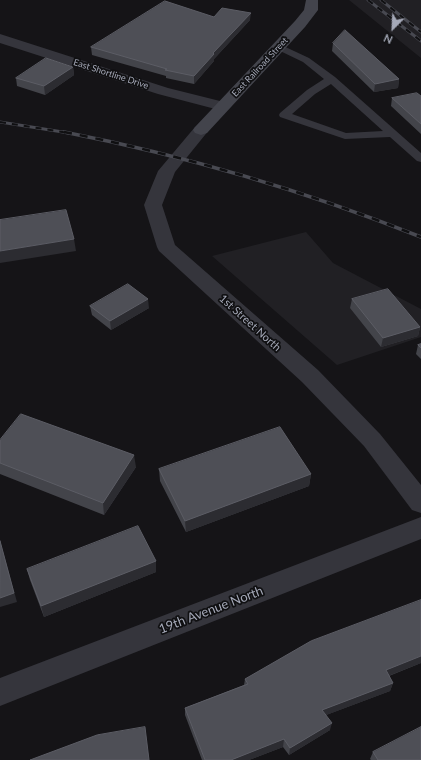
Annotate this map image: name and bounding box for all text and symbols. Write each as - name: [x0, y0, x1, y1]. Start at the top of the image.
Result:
- north arrow: [373, 8, 413, 48]
- text: N: [381, 32, 394, 47]
- street label: East Railroad Street: [230, 35, 290, 99]
- street label: East Shortline Drive: [72, 57, 150, 91]
- street label: 1st Street North: [217, 292, 283, 354]
- street label: 19th Avenue North: [157, 583, 265, 637]

